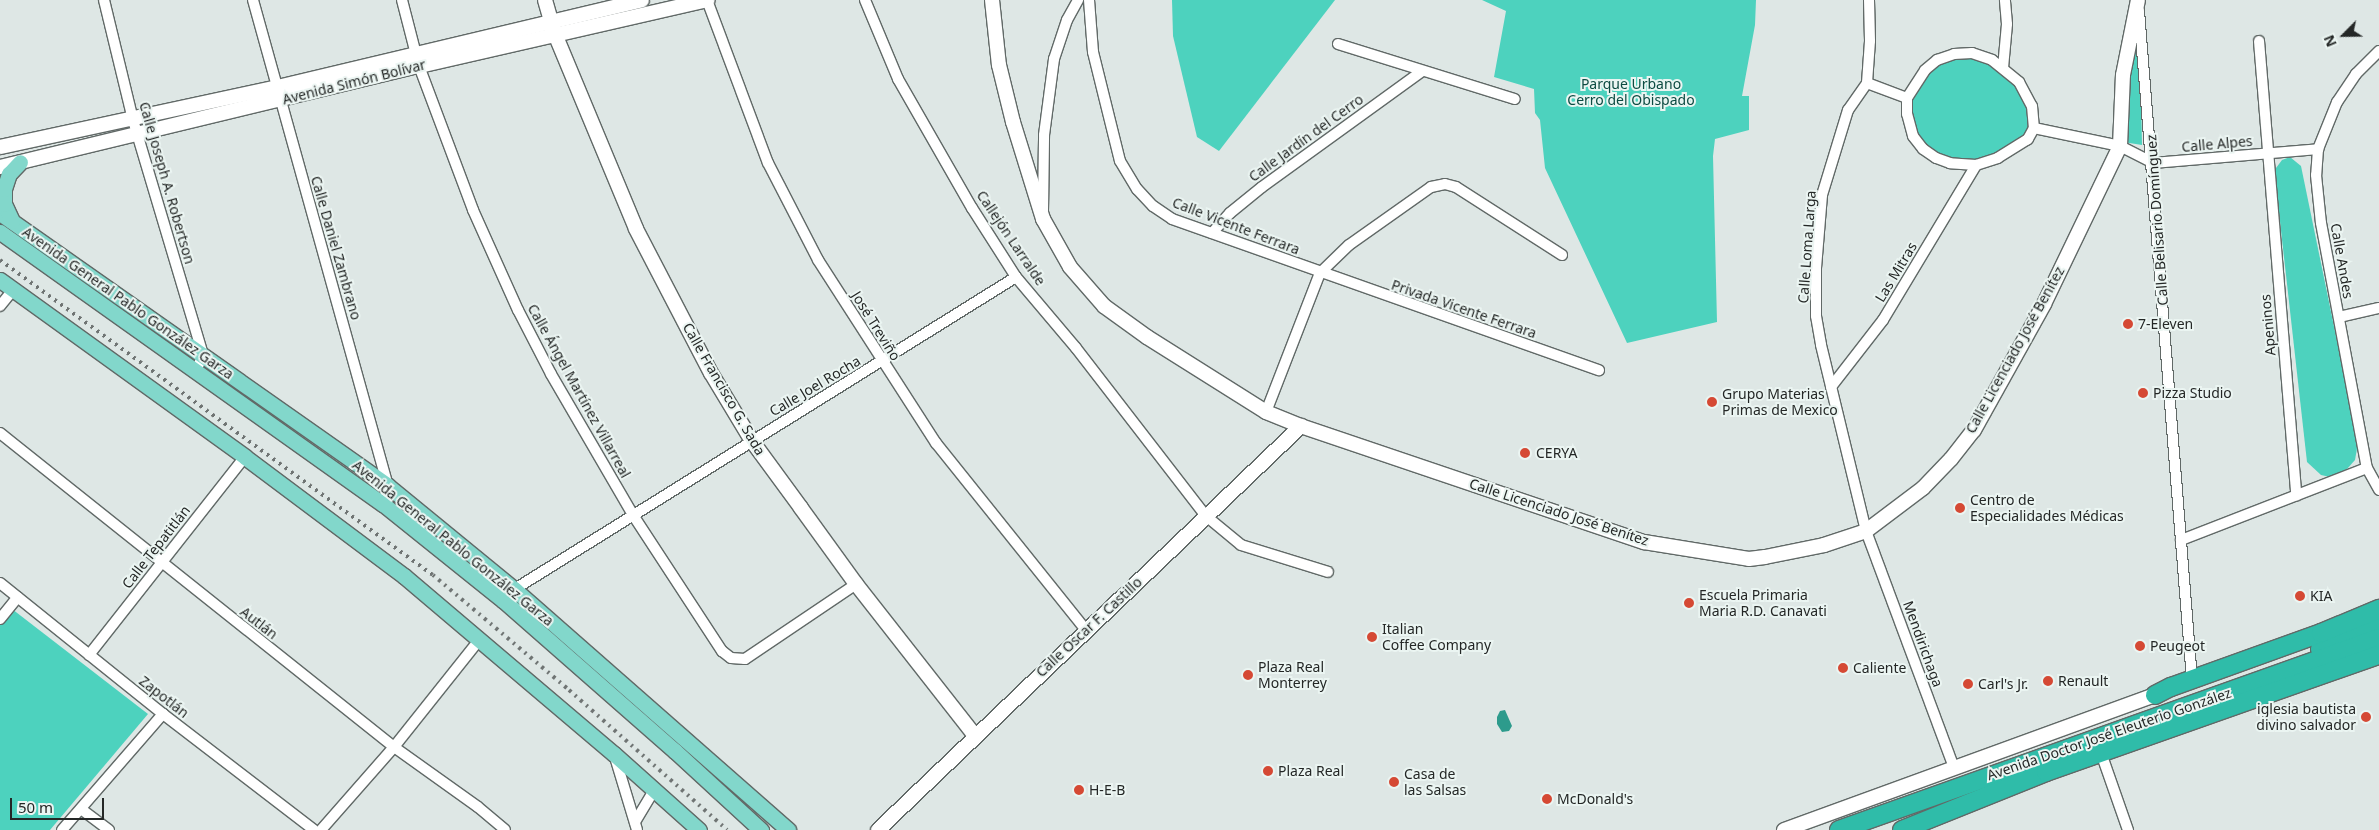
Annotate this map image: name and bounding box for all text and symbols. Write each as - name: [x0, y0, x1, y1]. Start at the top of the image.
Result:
- north arrow: [2319, 10, 2369, 60]
- text: N: [2319, 32, 2341, 50]
- street label: Avenida Simón Bolívar: [281, 56, 427, 108]
- park label: Parque Urbano Cerro del Obispado: [1567, 76, 1695, 108]
- street label: Calle Jardín del Cerro: [1245, 91, 1367, 185]
- street label: Calle Joseph A. Robertson: [136, 100, 198, 266]
- street label: Calle Alpes: [2181, 133, 2253, 155]
- street label: Calle Belisario Domínguez: [2143, 134, 2171, 306]
- street label: Calle Daniel Zambrano: [307, 174, 365, 322]
- street label: Callejón Larralde: [973, 187, 1049, 289]
- street label: Calle Loma Larga: [1795, 190, 1819, 304]
- street label: Calle Vicente Ferrara: [1170, 194, 1302, 258]
- street label: Calle Andes: [2327, 222, 2357, 300]
- street label: Avenida General Pablo González Garza: [19, 223, 237, 383]
- street label: Las Mitras: [1872, 239, 1920, 305]
- street label: Calle Licenciado José Benítez: [1962, 264, 2068, 436]
- street label: Privada Vicente Ferrara: [1389, 276, 1539, 342]
- street label: José Treviño: [848, 288, 904, 364]
- street label: Apeninos: [2257, 294, 2279, 356]
- street label: Calle Ángel Martínez Villarreal: [524, 301, 634, 481]
- place label: 7-Eleven: [2138, 316, 2193, 332]
- marker: 7-Eleven: [2122, 318, 2134, 330]
- street label: Calle Francisco G. Sada: [679, 320, 769, 458]
- street label: Calle Joel Rocha: [766, 352, 864, 420]
- place label: Pizza Studio: [2153, 385, 2232, 401]
- place label: Grupo Materias Primas de Mexico: [1722, 386, 1838, 418]
- marker: Pizza Studio: [2137, 387, 2149, 399]
- marker: Grupo Materias Primas de Mexico: [1706, 396, 1718, 408]
- place label: CERYA: [1536, 445, 1577, 461]
- marker: CERYA: [1518, 446, 1532, 460]
- street label: Avenida General Pablo González Garza: [349, 457, 557, 629]
- street label: Calle Licenciado José Benítez: [1467, 475, 1651, 549]
- place label: Centro de Especialidades Médicas: [1970, 492, 2124, 524]
- street label: Calle Tepatitlán: [118, 502, 194, 592]
- marker: Centro de Especialidades Médicas: [1954, 502, 1966, 514]
- street label: Calle Oscar F. Castillo: [1033, 574, 1145, 680]
- place label: Escuela Primaria Maria R.D. Canavati: [1699, 587, 1827, 620]
- place label: KIA: [2310, 588, 2332, 604]
- marker: KIA: [2294, 590, 2306, 602]
- marker: Escuela Primaria Maria R.D. Canavati: [1683, 597, 1695, 609]
- street label: Mendirichaga: [1900, 599, 1946, 689]
- street label: Autlán: [237, 603, 281, 643]
- place label: Italian Coffee Company: [1382, 621, 1491, 654]
- marker: Italian Coffee Company: [1366, 631, 1378, 643]
- place label: Peugeot: [2150, 638, 2205, 654]
- marker: Peugeot: [2134, 640, 2146, 652]
- place label: Plaza Real Monterrey: [1258, 659, 1327, 692]
- place label: Caliente: [1853, 660, 1906, 676]
- marker: Caliente: [1837, 662, 1849, 674]
- marker: Plaza Real Monterrey: [1242, 669, 1254, 681]
- street label: Zapotlán: [136, 672, 192, 722]
- place label: Renault: [2058, 673, 2108, 689]
- marker: Renault: [2042, 675, 2054, 687]
- place label: Carl's Jr.: [1978, 676, 2028, 692]
- marker: Carl's Jr.: [1962, 678, 1974, 690]
- street label: Avenida Doctor José Eleuterio González: [1985, 684, 2233, 784]
- place label: iglesia bautista divino salvador: [2256, 701, 2356, 734]
- marker: iglesia bautista divino salvador: [2360, 711, 2372, 723]
- place label: Plaza Real: [1278, 763, 1344, 779]
- marker: Plaza Real: [1262, 765, 1274, 777]
- place label: Casa de las Salsas: [1404, 766, 1466, 799]
- marker: Casa de las Salsas: [1388, 776, 1400, 788]
- place label: H-E-B: [1089, 782, 1125, 798]
- marker: H-E-B: [1073, 784, 1085, 796]
- scale bar: [12, 788, 106, 820]
- place label: McDonald's: [1557, 791, 1633, 807]
- marker: McDonald's: [1541, 793, 1553, 805]
- text: 50 m: [18, 797, 53, 817]

